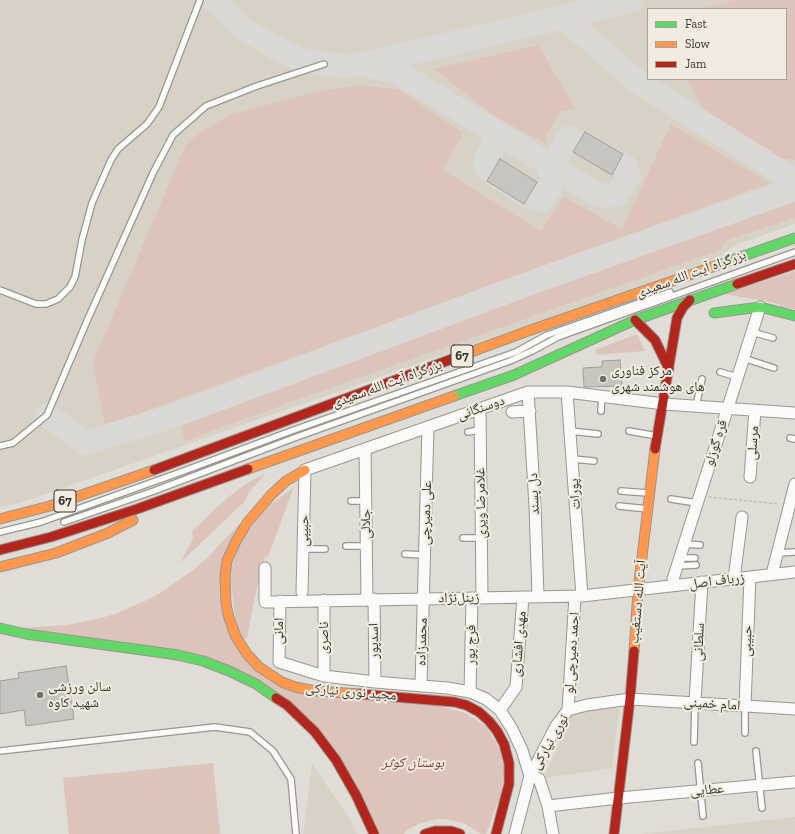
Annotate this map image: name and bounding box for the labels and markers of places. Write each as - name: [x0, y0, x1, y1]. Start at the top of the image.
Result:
- place label: مرکز فناوری های هوشمند شهری: [611, 363, 705, 396]
- marker: مرکز فناوری های هوشمند شهری: [598, 374, 608, 384]
- place label: سالن ورزشی شهید کاوه: [48, 679, 111, 712]
- marker: سالن ورزشی شهید کاوه: [35, 690, 45, 700]

